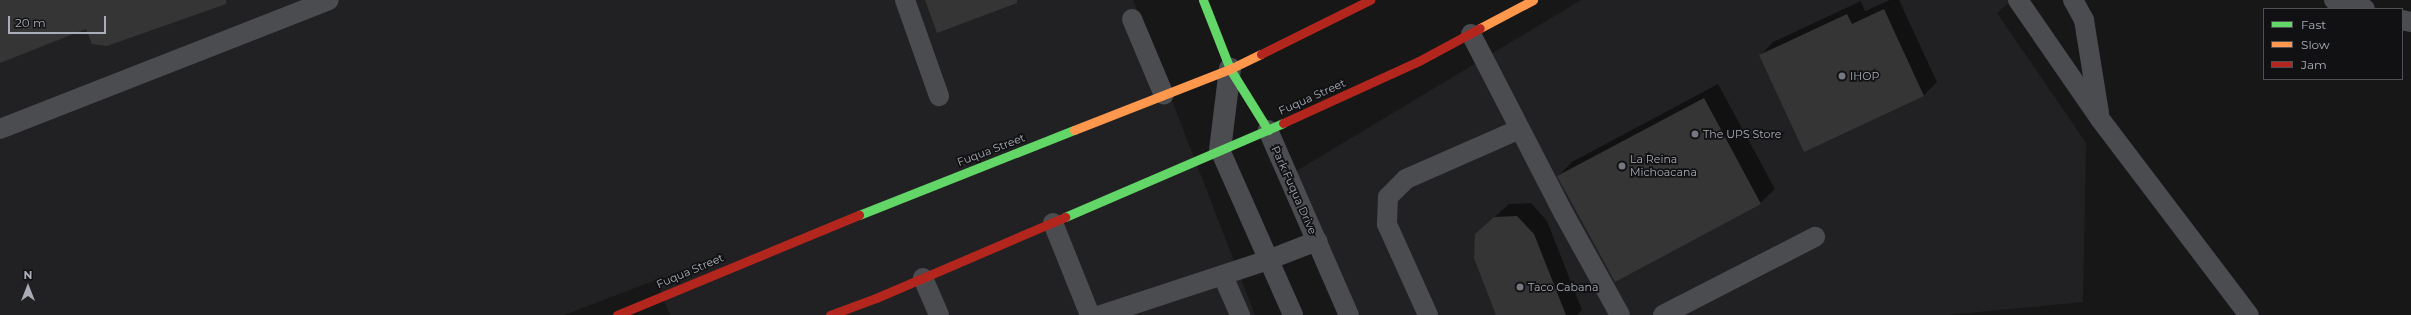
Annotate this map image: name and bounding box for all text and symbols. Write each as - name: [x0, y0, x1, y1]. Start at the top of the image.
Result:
- scale bar: [10, 8, 108, 34]
- legend: [2263, 8, 2403, 80]
- text: 20 m: [15, 15, 46, 30]
- text: Fast: [2301, 17, 2326, 32]
- text: Slow: [2301, 37, 2330, 52]
- text: Jam: [2301, 57, 2327, 72]
- place label: IHOP: [1850, 69, 1879, 83]
- marker: IHOP: [1837, 71, 1847, 81]
- street label: Fuqua Street: [1277, 76, 1347, 118]
- place label: The UPS Store: [1703, 127, 1781, 141]
- marker: The UPS Store: [1690, 129, 1700, 139]
- street label: Fuqua Street: [955, 131, 1027, 169]
- street label: Park Fuqua Drive: [1269, 144, 1319, 236]
- place label: La Reina Michoacana: [1630, 153, 1697, 179]
- marker: La Reina Michoacana: [1617, 161, 1627, 171]
- street label: Fuqua Street: [654, 251, 726, 291]
- north arrow: [8, 267, 48, 307]
- text: N: [24, 268, 32, 282]
- place label: Taco Cabana: [1528, 280, 1598, 294]
- marker: Taco Cabana: [1515, 282, 1525, 292]

